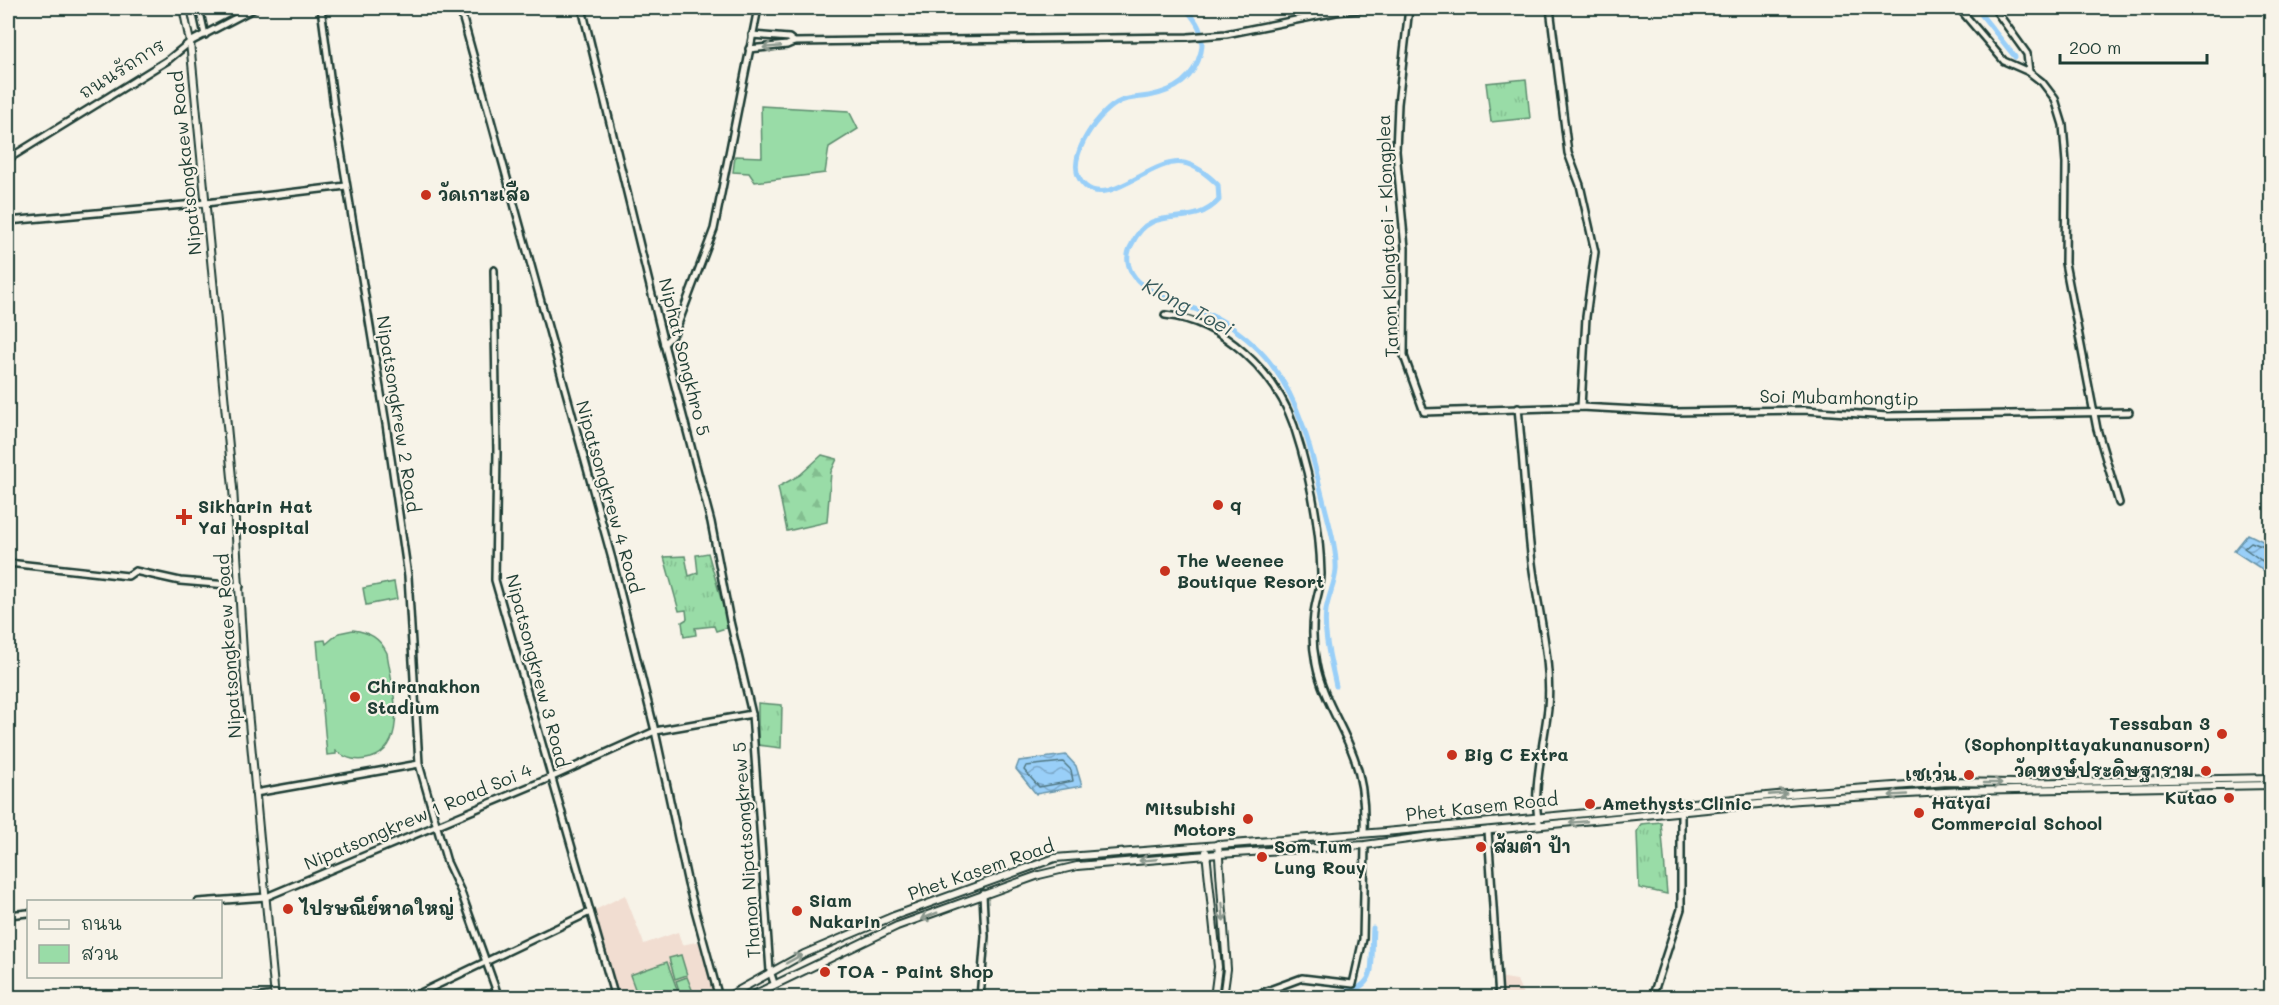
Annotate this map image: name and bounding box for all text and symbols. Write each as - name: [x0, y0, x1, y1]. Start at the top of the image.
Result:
- scale bar: [2060, 27, 2207, 65]
- street label: ถนนรัถการ: [74, 32, 169, 104]
- text: 200 m: [2069, 35, 2121, 59]
- one-way arrow: [763, 42, 782, 53]
- street label: Nipatsongkaew Road: [163, 70, 207, 257]
- street label: Tanon Klongtoei - Klongplea: [1371, 114, 1403, 358]
- place label: วัดเกาะเสือ: [438, 180, 530, 206]
- marker: วัดเกาะเสือ: [419, 188, 433, 202]
- water label: Klong Toei: [1138, 271, 1239, 341]
- street label: Niphat Songkhro 5: [654, 275, 716, 438]
- street label: Nipatsongkrew 2 Road: [372, 314, 426, 514]
- street label: Soi Mubamhongtip: [1759, 384, 1919, 410]
- street label: Nipatsongkrew 4 Road: [571, 398, 649, 596]
- place label: q: [1230, 492, 1242, 516]
- place label: Sikharin Hat Yai Hospital: [198, 494, 312, 539]
- marker: q: [1211, 498, 1225, 512]
- marker: Sikharin Hat Yai Hospital: [175, 508, 193, 526]
- place label: The Weenee Boutique Resort: [1177, 548, 1324, 593]
- street label: Nipatsongkaew Road: [210, 553, 246, 739]
- marker: The Weenee Boutique Resort: [1158, 564, 1172, 578]
- street label: Nipatsongkrew 3 Road: [501, 571, 575, 770]
- place label: Chiranakhon Stadium: [367, 674, 480, 719]
- marker: Chiranakhon Stadium: [348, 690, 362, 704]
- place label: Tessaban 3 (Sophonpittayakunanusorn): [1964, 711, 2210, 756]
- marker: Tessaban 3 (Sophonpittayakunanusorn): [2215, 727, 2229, 741]
- street label: Thanon Nipatsongkrew 5: [726, 741, 766, 959]
- place label: Big C Extra: [1464, 742, 1569, 766]
- marker: Big C Extra: [1445, 748, 1459, 762]
- street label: Nipatsongkrew 1 Road Soi 4: [300, 757, 536, 875]
- place label: วัดหงษ์ประดิษฐาราม: [2014, 757, 2194, 783]
- place label: เซเว่น: [1906, 761, 1957, 786]
- marker: วัดหงษ์ประดิษฐาราม: [2199, 764, 2213, 778]
- marker: เซเว่น: [1962, 768, 1976, 782]
- one-way arrow: [1983, 777, 2003, 789]
- place label: Kutao: [2165, 785, 2217, 809]
- street label: Phet Kasem Road: [1405, 786, 1559, 826]
- one-way arrow: [1767, 789, 1787, 800]
- one-way arrow: [1889, 790, 1909, 801]
- place label: Hatyai Commercial School: [1931, 790, 2102, 835]
- place label: Amethysts Clinic: [1602, 791, 1752, 815]
- marker: Kutao: [2222, 791, 2236, 805]
- place label: Mitsubishi Motors: [1145, 796, 1236, 841]
- marker: Amethysts Clinic: [1583, 797, 1597, 811]
- marker: Hatyai Commercial School: [1912, 806, 1926, 820]
- marker: Mitsubishi Motors: [1241, 812, 1255, 826]
- one-way arrow: [1569, 817, 1589, 828]
- place label: ส้มตำ ป้า: [1493, 832, 1571, 858]
- street label: Phet Kasem Road: [904, 833, 1057, 905]
- place label: Som Tum Lung Rouy: [1274, 834, 1366, 879]
- marker: ส้มตำ ป้า: [1474, 840, 1488, 854]
- marker: Som Tum Lung Rouy: [1255, 850, 1269, 864]
- one-way arrow: [1139, 855, 1159, 866]
- place label: Siam Nakarin: [809, 888, 880, 933]
- place label: ไปรษณีย์หาดใหญ่: [298, 895, 454, 920]
- legend: [27, 900, 222, 978]
- marker: ไปรษณีย์หาดใหญ่: [281, 902, 295, 916]
- one-way arrow: [1218, 902, 1229, 922]
- marker: Siam Nakarin: [790, 904, 804, 918]
- text: ถนน: [81, 911, 122, 935]
- one-way arrow: [920, 911, 939, 922]
- text: สวน: [81, 941, 118, 965]
- one-way arrow: [785, 953, 802, 965]
- place label: TOA - Paint Shop: [837, 959, 994, 983]
- marker: TOA - Paint Shop: [818, 965, 832, 979]

